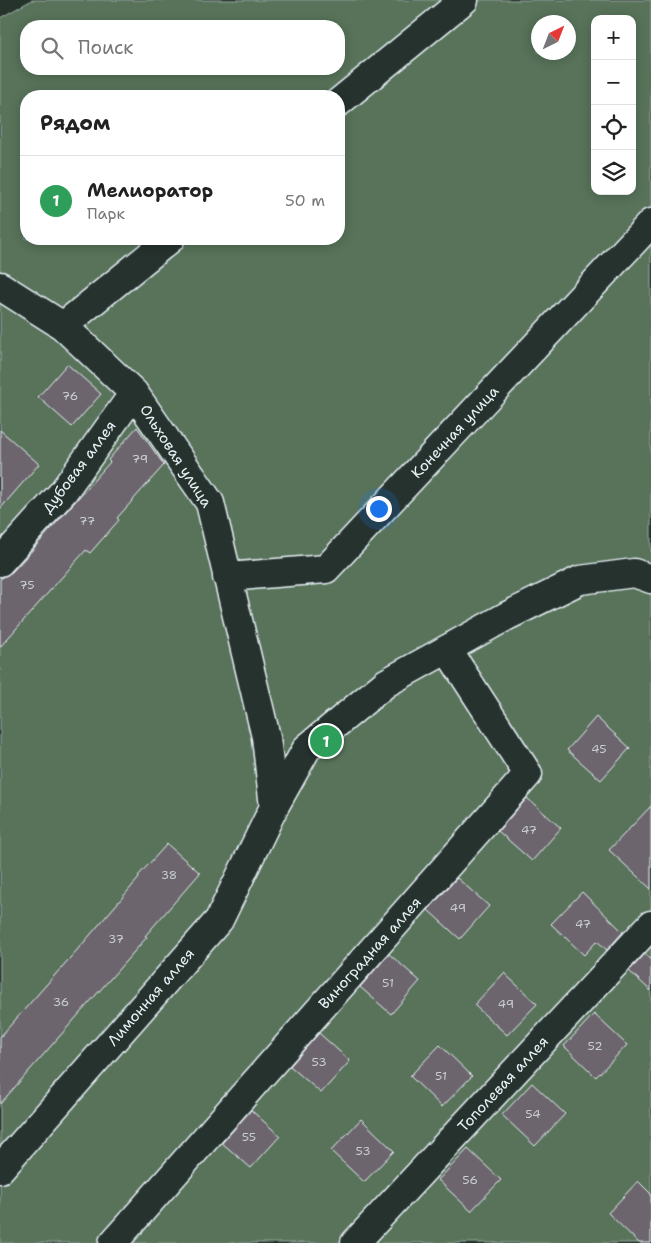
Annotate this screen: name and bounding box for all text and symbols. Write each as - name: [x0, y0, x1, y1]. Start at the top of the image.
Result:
- north arrow: [531, 15, 576, 60]
- map controls: [591, 15, 636, 195]
- button: +: [591, 15, 636, 60]
- search box: [20, 20, 345, 75]
- icon: search: [38, 34, 66, 62]
- text: Поиск: [78, 35, 133, 60]
- button: −: [591, 60, 636, 105]
- button: locate: [591, 105, 636, 150]
- text: Рядом: [40, 109, 110, 137]
- button: layers: [591, 150, 636, 195]
- text: Мелиоратор: [87, 178, 213, 203]
- text: 1: [52, 190, 60, 211]
- text: 50 m: [285, 190, 325, 211]
- text: Парк: [87, 203, 125, 224]
- street label: Конечная улица: [407, 381, 504, 483]
- house number: 76: [62, 388, 78, 404]
- street label: Ольховая улица: [135, 401, 217, 512]
- street label: Дубовая аллея: [37, 416, 121, 518]
- house number: 79: [132, 451, 148, 467]
- your location: [366, 496, 392, 522]
- house number: 77: [79, 513, 95, 529]
- house number: 75: [19, 577, 35, 593]
- pin: 1: [310, 722, 342, 760]
- house number: 45: [591, 741, 607, 757]
- house number: 47: [521, 822, 537, 838]
- house number: 38: [161, 867, 177, 883]
- street label: Виноградная аллея: [314, 893, 426, 1013]
- house number: 49: [450, 900, 466, 916]
- house number: 47: [575, 916, 591, 932]
- house number: 37: [108, 931, 124, 947]
- street label: Лимонная аллея: [103, 944, 199, 1050]
- house number: 51: [382, 975, 394, 991]
- house number: 36: [53, 994, 69, 1010]
- house number: 49: [498, 996, 514, 1012]
- street label: Тополевая аллея: [453, 1032, 553, 1136]
- house number: 52: [587, 1038, 603, 1054]
- house number: 53: [311, 1054, 327, 1070]
- house number: 51: [435, 1068, 447, 1084]
- house number: 54: [525, 1106, 541, 1122]
- house number: 55: [242, 1129, 256, 1145]
- house number: 53: [355, 1143, 371, 1159]
- house number: 56: [462, 1172, 478, 1188]

